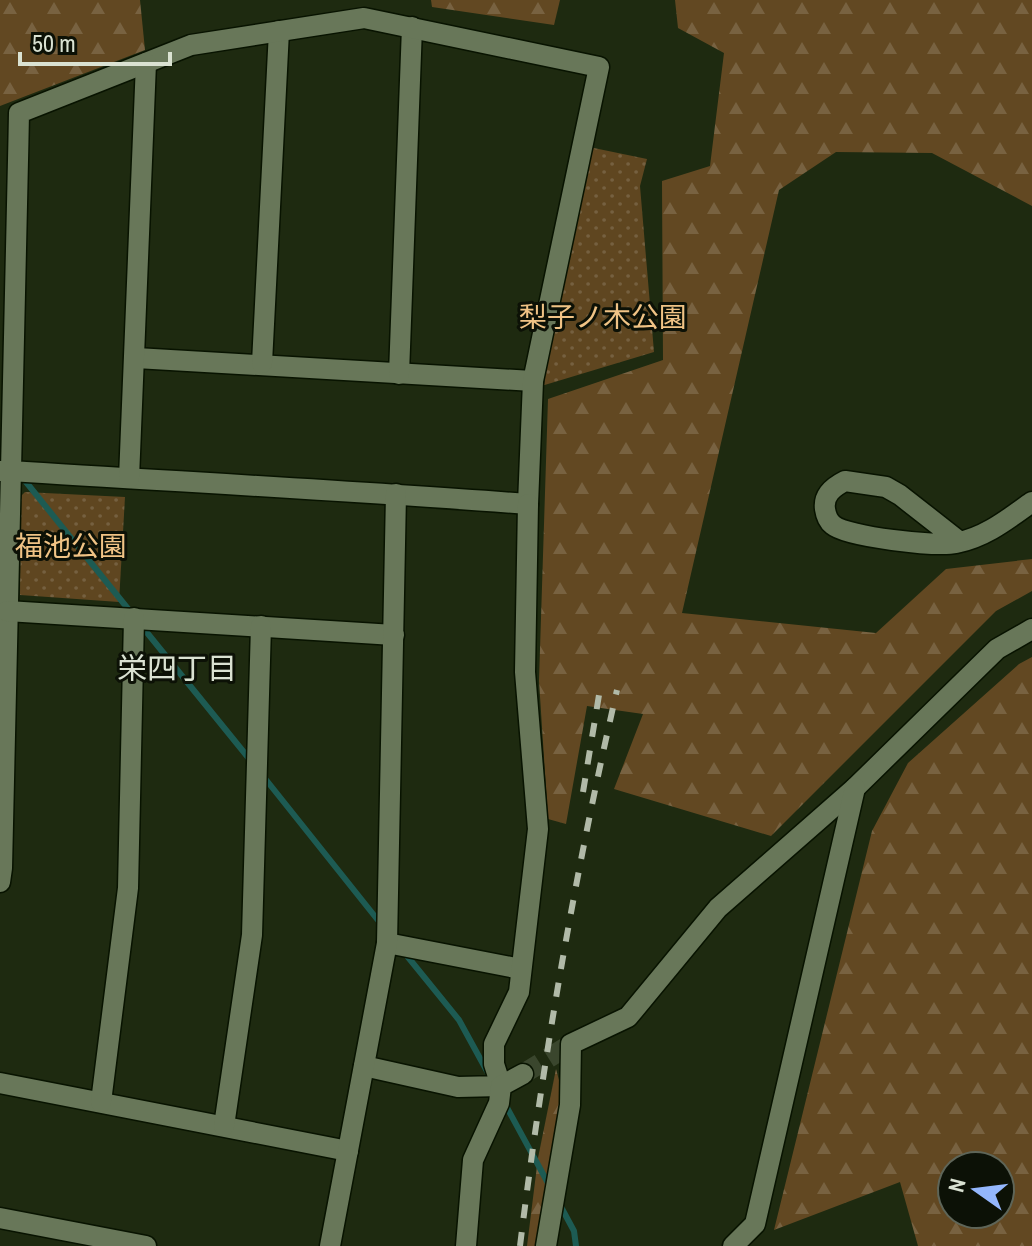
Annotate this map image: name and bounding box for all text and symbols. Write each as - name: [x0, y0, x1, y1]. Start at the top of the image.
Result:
- scale bar: [20, 16, 170, 66]
- text: 50 m: [32, 27, 76, 59]
- park label: 梨子ノ木公園: [519, 298, 687, 336]
- park label: 福池公園: [15, 527, 127, 565]
- district label: 栄四丁目: [117, 648, 237, 688]
- north arrow: [936, 1150, 1016, 1230]
- text: N: [940, 1175, 973, 1195]

